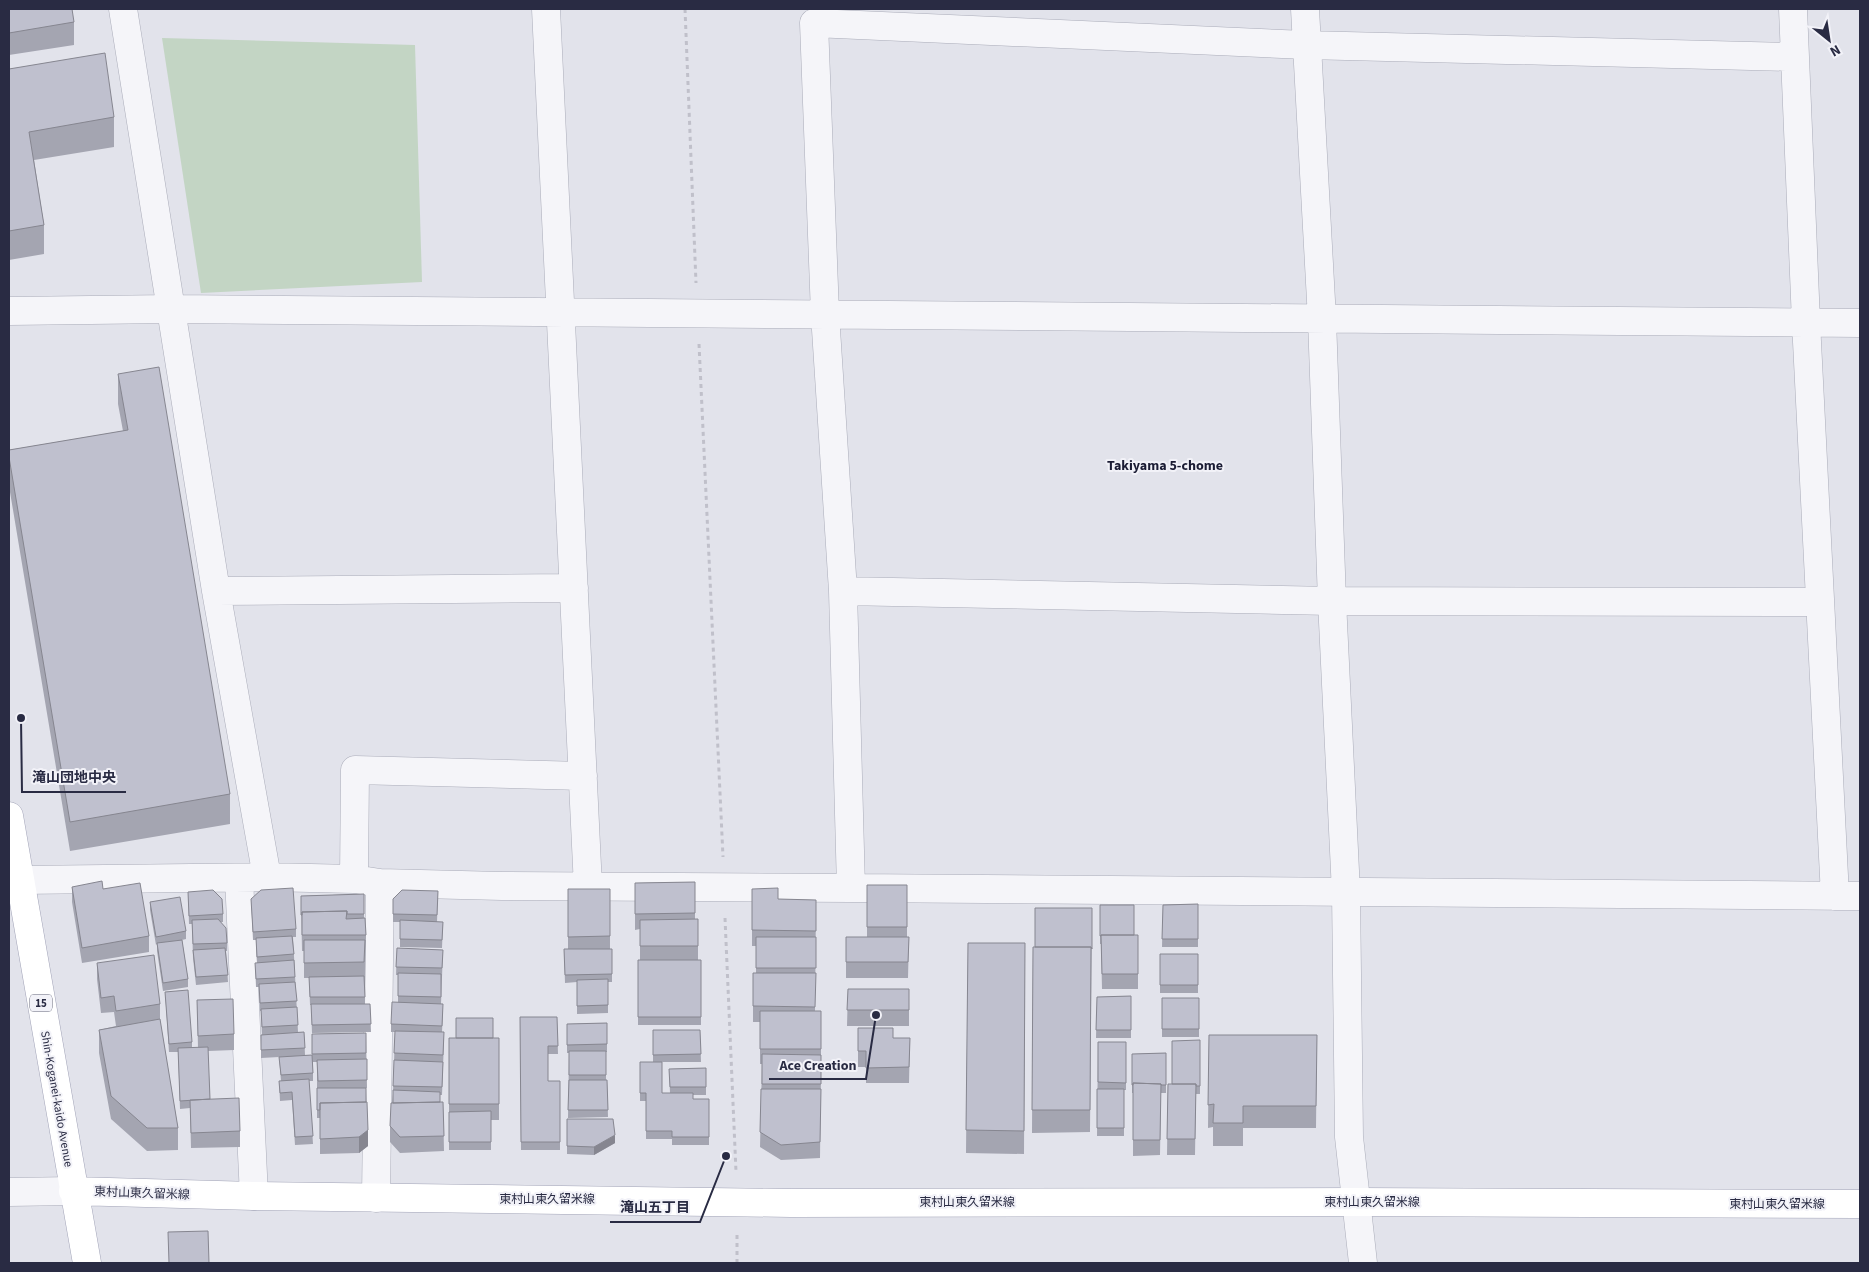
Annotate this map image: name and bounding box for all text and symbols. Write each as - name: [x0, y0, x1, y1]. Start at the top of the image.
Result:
- north arrow: [1804, 15, 1854, 65]
- text: N: [1826, 39, 1844, 61]
- district label: Takiyama 5-chome: [1107, 456, 1223, 476]
- callout: 滝山団地中央: [22, 763, 126, 792]
- text: 滝山団地中央: [32, 768, 116, 788]
- road number: 15: [30, 994, 52, 1011]
- street label: Shin-Koganei-kaido Avenue: [36, 1030, 77, 1169]
- callout: Ace Creation: [769, 1050, 866, 1079]
- text: Ace Creation: [778, 1056, 857, 1076]
- street label: 東村山東久留米線: [94, 1183, 190, 1204]
- street label: 東村山東久留米線: [499, 1191, 595, 1208]
- callout: 滝山五丁目: [610, 1193, 700, 1222]
- street label: 東村山東久留米線: [919, 1194, 1015, 1211]
- street label: 東村山東久留米線: [1324, 1194, 1420, 1211]
- street label: 東村山東久留米線: [1729, 1196, 1825, 1213]
- text: 滝山五丁目: [620, 1198, 690, 1218]

